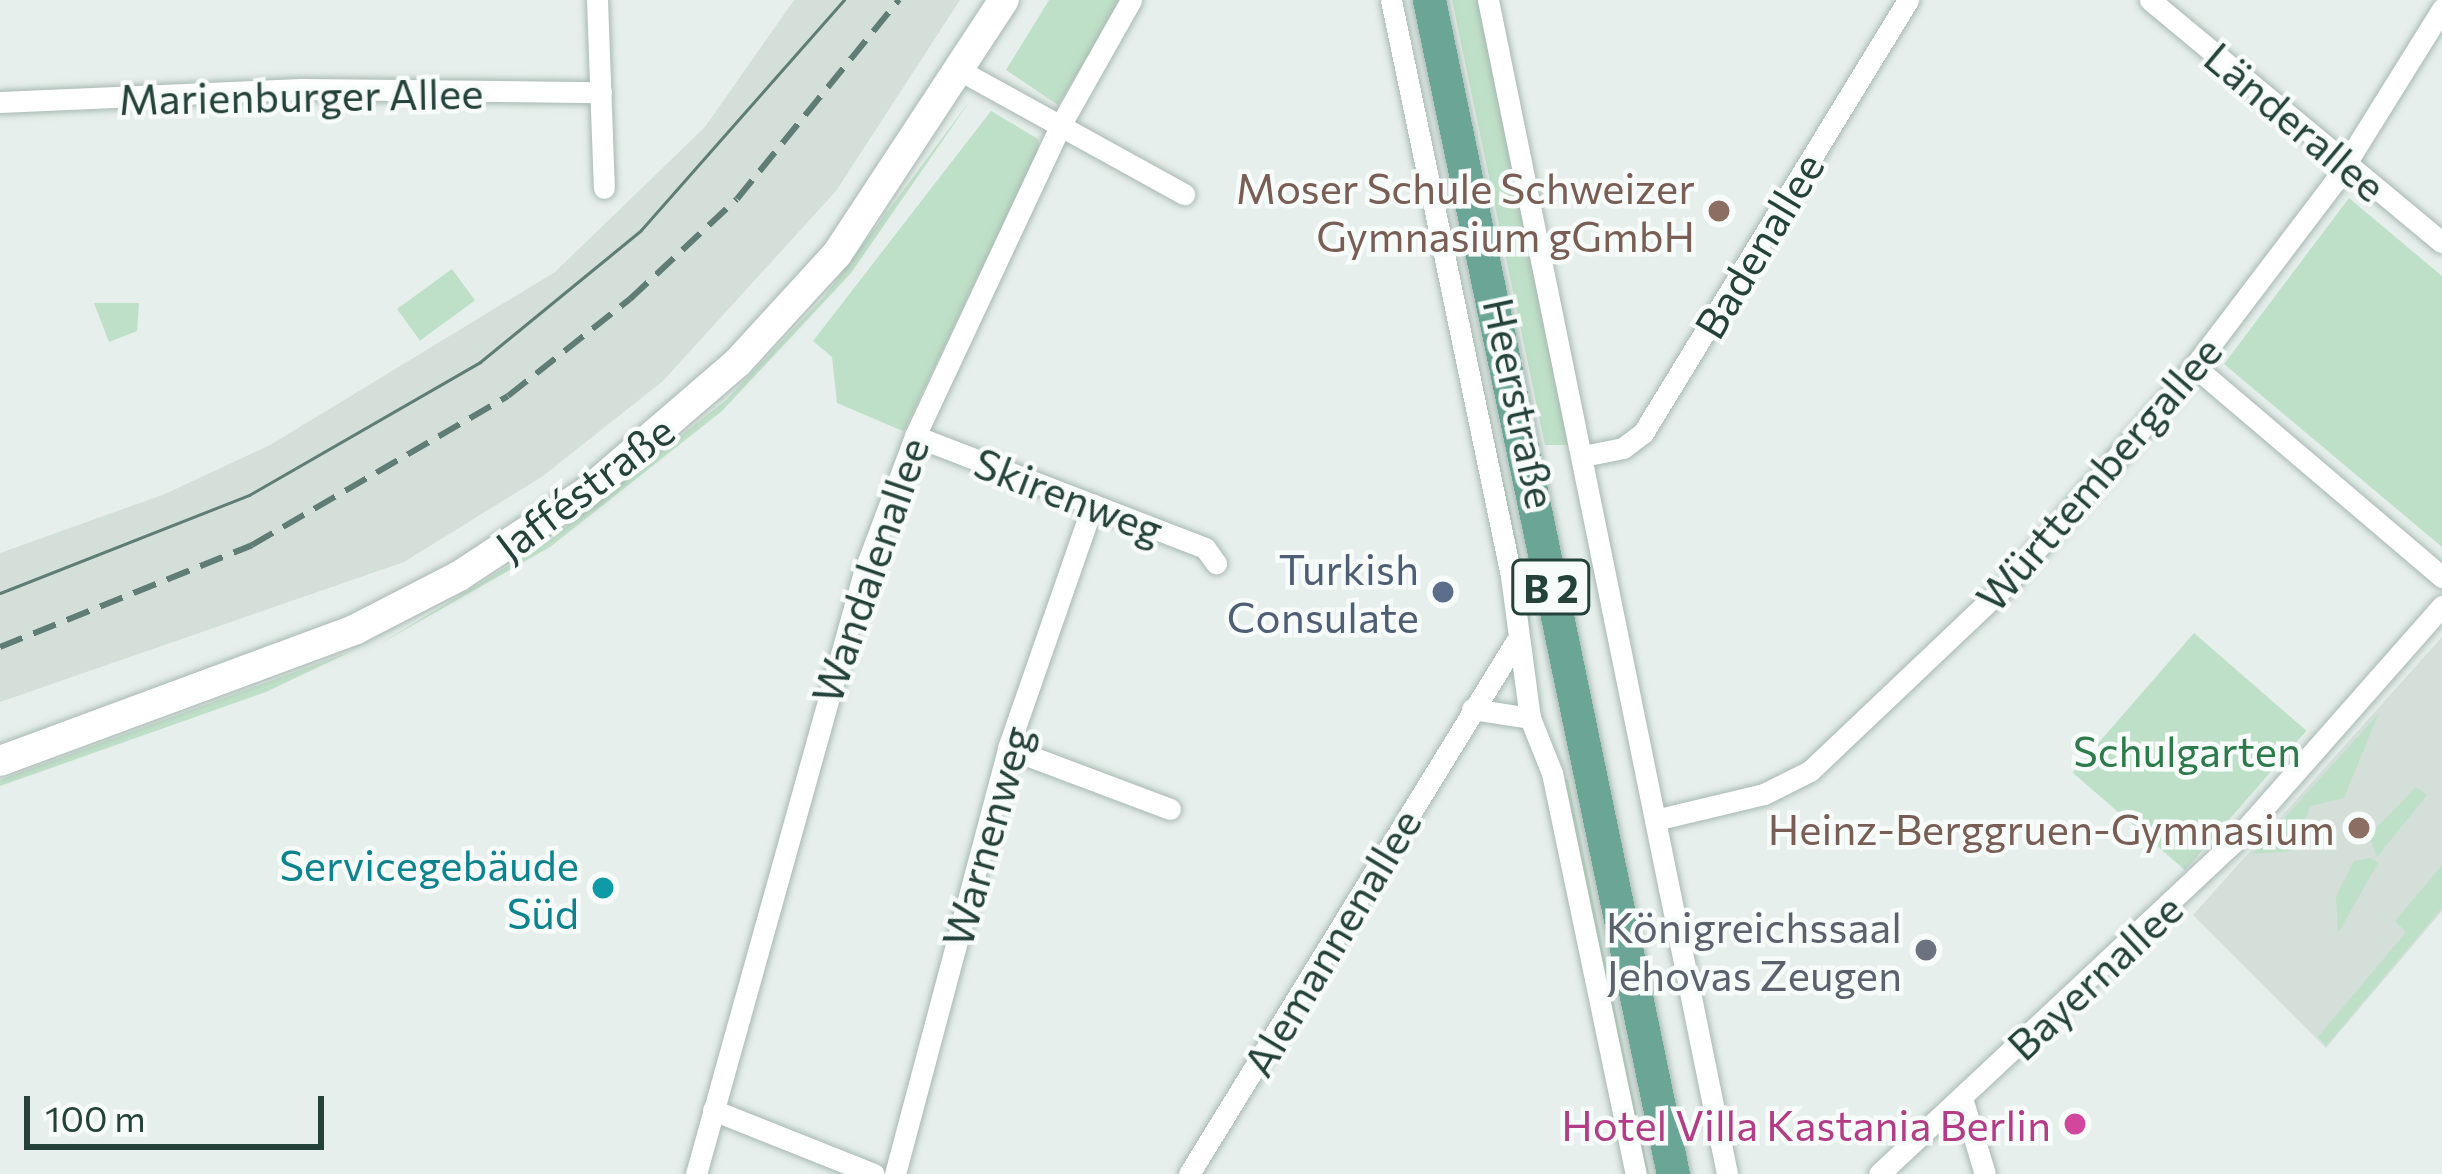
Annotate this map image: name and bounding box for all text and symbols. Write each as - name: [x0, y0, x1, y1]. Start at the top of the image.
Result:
- street label: Länderallee: [2195, 31, 2397, 211]
- street label: Marienburger Allee: [118, 67, 484, 123]
- street label: Badenallee: [1683, 143, 1833, 347]
- place label: Moser Schule Schweizer Gymnasium gGmbH: [1236, 162, 1695, 260]
- marker: Moser Schule Schweizer Gymnasium gGmbH: [1706, 198, 1732, 224]
- street label: Heerstraße: [1474, 293, 1568, 513]
- street label: Württembergallee: [1965, 325, 2231, 621]
- street label: Jafféstraße: [485, 404, 683, 570]
- street label: Wandalenallee: [800, 431, 938, 709]
- street label: Skirenweg: [968, 436, 1170, 554]
- place label: Turkish Consulate: [1227, 543, 1419, 642]
- road number: B 2: [1509, 554, 1593, 620]
- marker: Turkish Consulate: [1430, 579, 1456, 605]
- street label: Warnenweg: [930, 720, 1042, 952]
- park label: Schulgarten: [2073, 725, 2301, 775]
- street label: Alemannenallee: [1232, 799, 1430, 1085]
- place label: Heinz-Berggruen-Gymnasium: [1768, 803, 2335, 853]
- marker: Heinz-Berggruen-Gymnasium: [2346, 815, 2372, 841]
- place label: Servicegebäude Süd: [279, 839, 579, 938]
- marker: Servicegebäude Süd: [590, 875, 616, 901]
- street label: Bayernallee: [1996, 882, 2192, 1070]
- place label: Königreichssaal Jehovas Zeugen: [1606, 901, 1902, 1000]
- marker: Königreichssaal Jehovas Zeugen: [1913, 937, 1939, 963]
- scale bar: [30, 1072, 330, 1146]
- text: 100 m: [45, 1095, 146, 1139]
- place label: Hotel Villa Kastania Berlin: [1561, 1099, 2051, 1149]
- marker: Hotel Villa Kastania Berlin: [2062, 1111, 2088, 1137]

